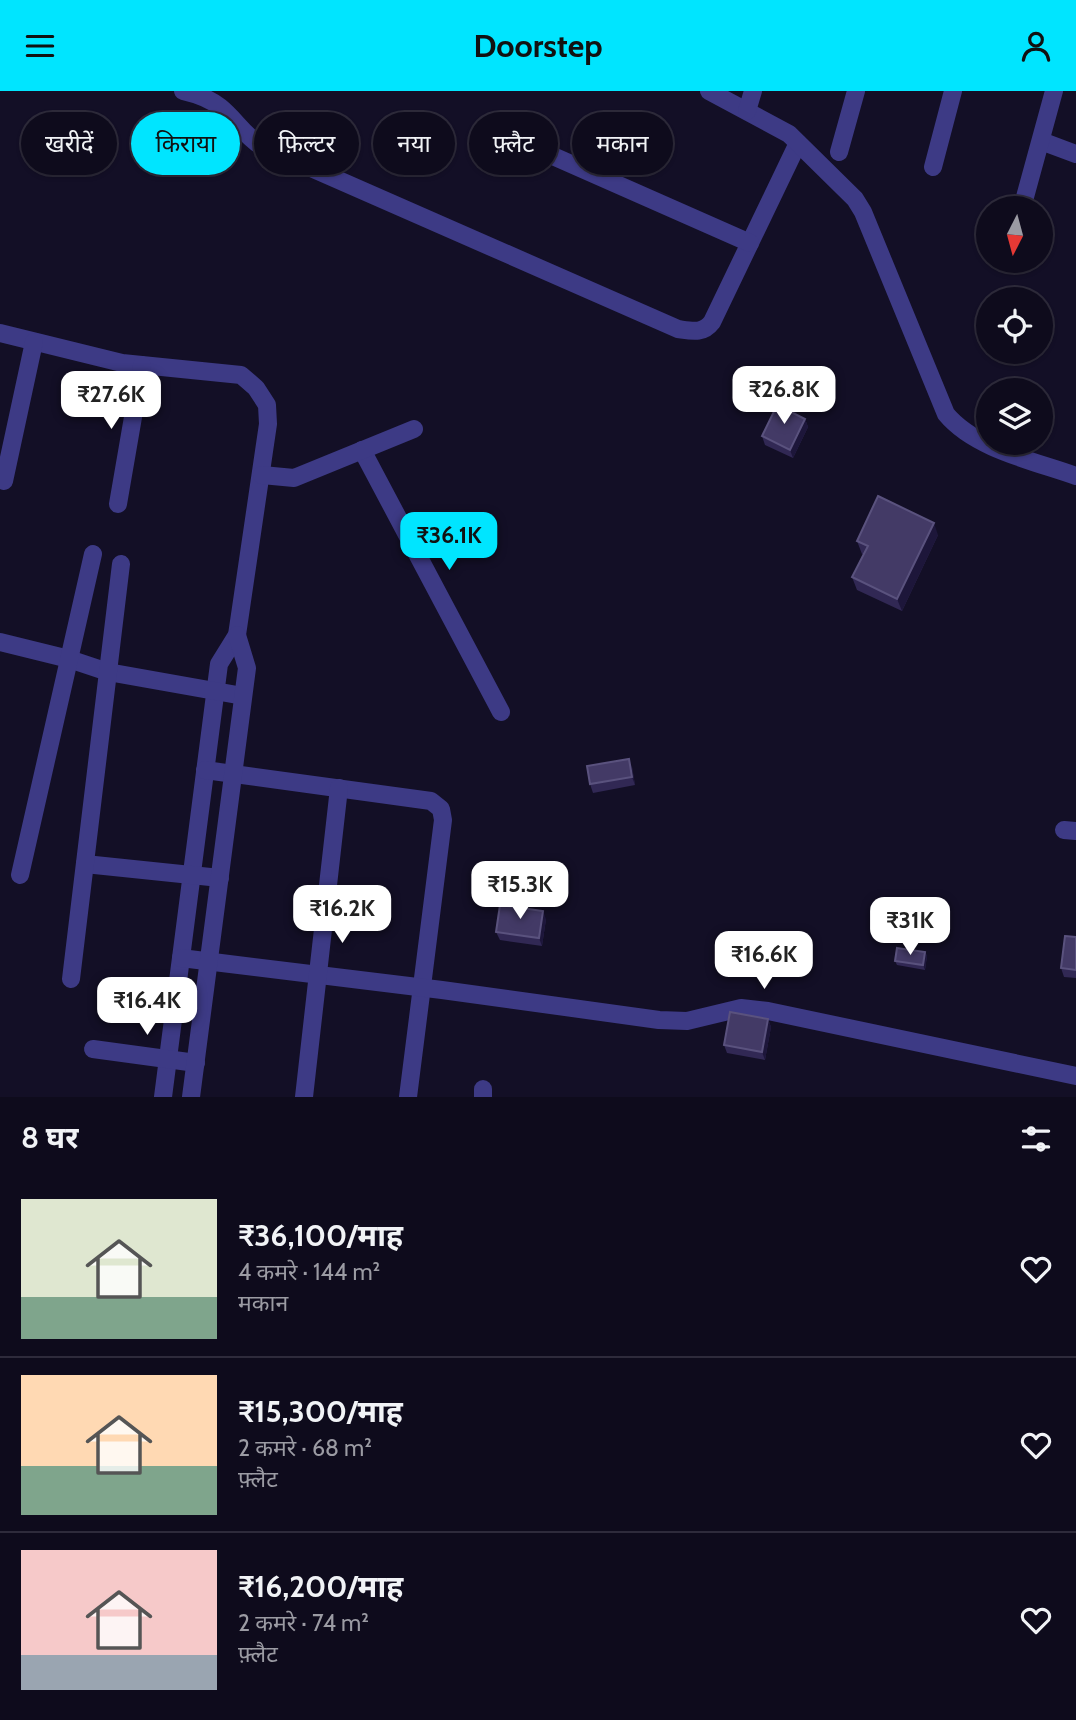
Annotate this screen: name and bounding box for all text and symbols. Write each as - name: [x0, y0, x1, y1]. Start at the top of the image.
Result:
- text: Doorstep: [473, 26, 603, 65]
- icon: menu: [21, 27, 59, 65]
- icon: person: [1017, 27, 1055, 65]
- chip: खरीदें: [21, 112, 117, 175]
- chip: किराया: [131, 112, 240, 175]
- chip: फ़िल्टर: [254, 112, 359, 175]
- chip: नया: [373, 112, 455, 175]
- chip: फ़्लैट: [469, 112, 558, 175]
- chip: मकान: [572, 112, 673, 175]
- north arrow: [976, 196, 1054, 273]
- map controls: [976, 196, 1053, 455]
- button: locate: [976, 287, 1053, 364]
- pin: ₹26.8K: [727, 367, 841, 426]
- pin: ₹27.6K: [54, 371, 168, 431]
- text: ₹26.8K: [748, 375, 820, 403]
- button: layers: [976, 378, 1053, 455]
- text: ₹27.6K: [77, 380, 145, 408]
- pin: ₹36.1K: [392, 512, 506, 572]
- text: ₹36.1K: [416, 521, 482, 549]
- pin: ₹15.3K: [463, 861, 577, 921]
- text: ₹15.3K: [487, 870, 553, 898]
- pin: ₹16.2K: [285, 885, 399, 945]
- text: ₹16.2K: [309, 894, 375, 922]
- pin: ₹31K: [869, 897, 951, 957]
- text: ₹31K: [886, 906, 934, 934]
- pin: ₹16.6K: [707, 932, 821, 991]
- text: ₹16.6K: [731, 940, 797, 968]
- pin: ₹16.4K: [90, 977, 204, 1037]
- text: ₹16.4K: [113, 986, 181, 1014]
- text: 8 घर: [21, 1119, 79, 1156]
- icon: filters: [1017, 1120, 1055, 1158]
- text: ₹36,100/माह: [238, 1217, 403, 1254]
- icon: home: [77, 1227, 161, 1311]
- icon: heart: [1017, 1250, 1055, 1288]
- text: 4 कमरे · 144 m²: [238, 1258, 380, 1286]
- text: मकान: [238, 1289, 288, 1317]
- text: ₹15,300/माह: [238, 1393, 403, 1430]
- icon: home: [77, 1403, 161, 1487]
- icon: heart: [1017, 1426, 1055, 1464]
- text: 2 कमरे · 68 m²: [238, 1434, 372, 1462]
- text: फ़्लैट: [238, 1465, 278, 1493]
- text: ₹16,200/माह: [238, 1568, 403, 1605]
- icon: home: [77, 1578, 161, 1662]
- icon: heart: [1017, 1601, 1055, 1639]
- text: 2 कमरे · 74 m²: [238, 1609, 369, 1637]
- text: फ़्लैट: [238, 1640, 278, 1668]

